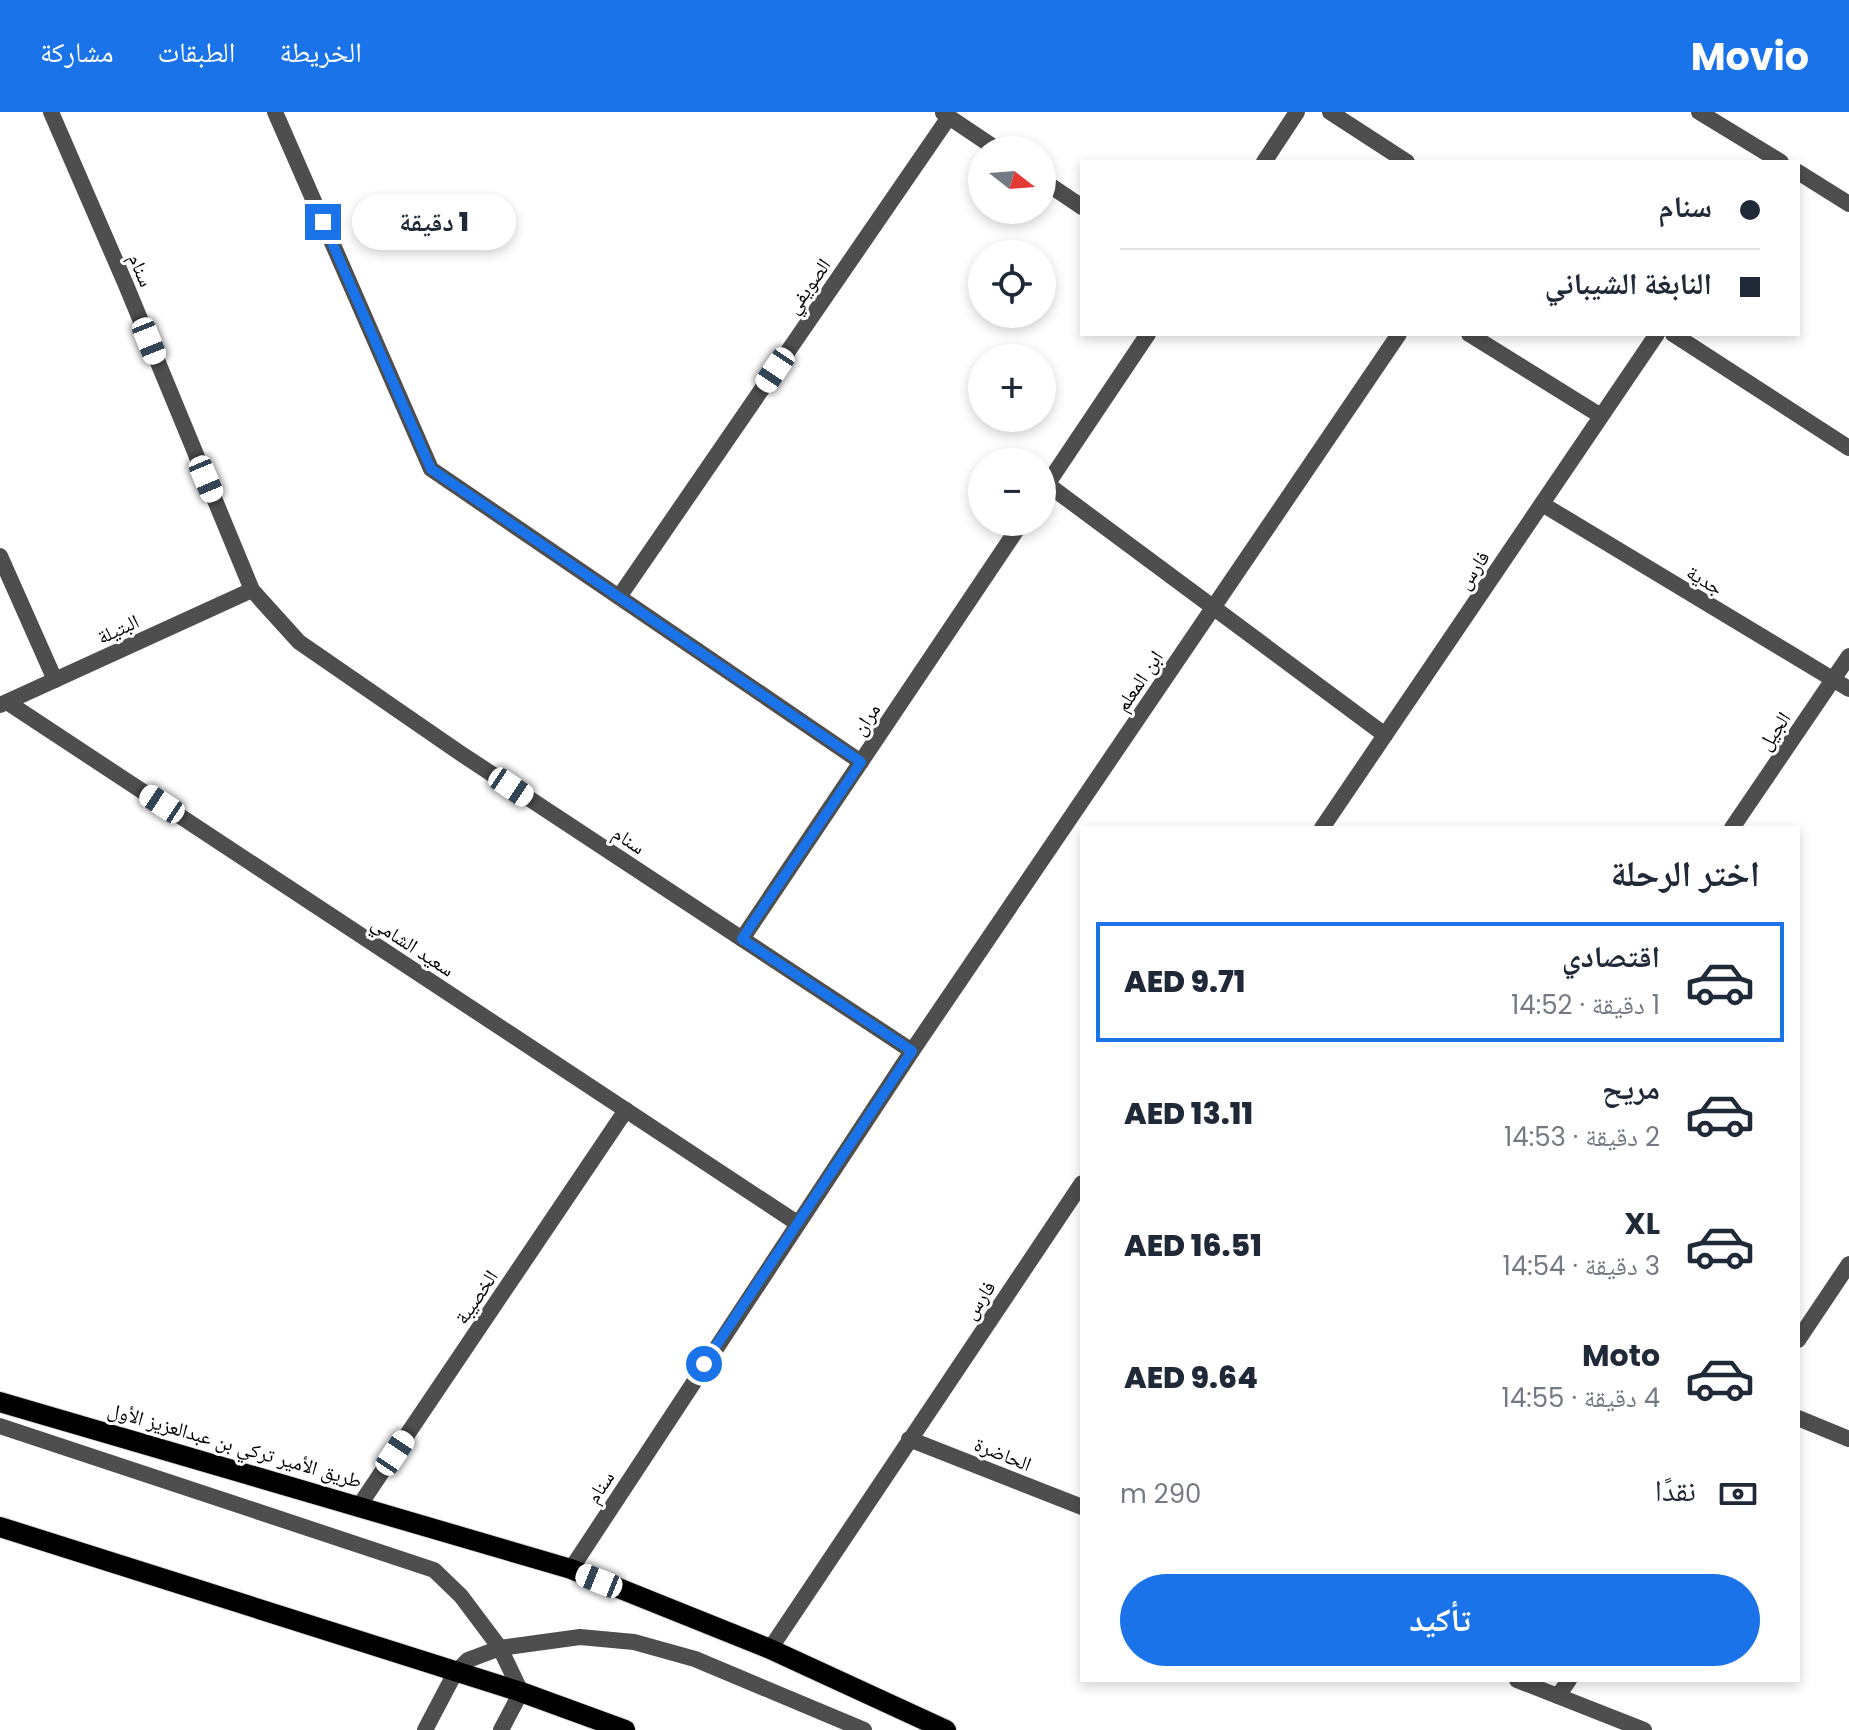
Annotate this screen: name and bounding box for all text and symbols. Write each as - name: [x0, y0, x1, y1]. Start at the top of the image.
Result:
- text: Movio: [1691, 30, 1809, 83]
- text: مشاركة: [40, 33, 114, 72]
- text: الطبقات: [158, 33, 235, 72]
- text: الخريطة: [279, 33, 362, 72]
- north arrow: [968, 136, 1056, 224]
- map controls: [968, 136, 1056, 536]
- text: سنام: [1659, 185, 1712, 228]
- callout: 1 دقيقة: [351, 194, 515, 250]
- route end: [305, 204, 341, 240]
- text: 1 دقيقة: [399, 204, 469, 240]
- button: locate: [968, 240, 1056, 328]
- street label: سنام: [122, 249, 160, 291]
- street label: الصويفي: [779, 252, 839, 321]
- text: النابغة الشيباني: [1544, 262, 1712, 305]
- car: [129, 314, 169, 368]
- car: [752, 343, 798, 397]
- button: +: [968, 344, 1056, 432]
- button: −: [968, 448, 1056, 536]
- car: [186, 452, 226, 506]
- street label: فارس: [1450, 545, 1496, 595]
- street label: جدية: [1681, 558, 1729, 602]
- street label: البتيلة: [93, 607, 143, 651]
- street label: ابن المعلم: [1108, 645, 1170, 717]
- street label: مران: [845, 697, 887, 741]
- street label: الجيل: [1751, 706, 1797, 756]
- car: [484, 764, 538, 810]
- car: [135, 781, 189, 827]
- street label: سنام: [607, 819, 651, 861]
- text: اختر الرحلة: [1610, 848, 1760, 899]
- street label: سعيد الشامي: [365, 909, 460, 985]
- text: اقتصادي: [1562, 935, 1660, 978]
- icon: car: [1684, 946, 1756, 1018]
- text: AED 9.71: [1124, 960, 1245, 1003]
- text: 1 دقيقة · 14:52: [1511, 987, 1660, 1023]
- text: مريح: [1602, 1067, 1660, 1110]
- icon: car: [1684, 1078, 1756, 1150]
- text: AED 13.11: [1124, 1092, 1253, 1135]
- text: 2 دقيقة · 14:53: [1504, 1119, 1660, 1155]
- text: XL: [1624, 1202, 1660, 1245]
- icon: car: [1684, 1210, 1756, 1282]
- text: AED 16.51: [1124, 1224, 1262, 1267]
- text: 3 دقيقة · 14:54: [1503, 1248, 1660, 1284]
- street label: الخصيبة: [448, 1264, 504, 1330]
- street label: فارس: [956, 1275, 1002, 1325]
- text: Moto: [1582, 1334, 1660, 1377]
- icon: car: [1684, 1342, 1756, 1414]
- route start: [686, 1346, 722, 1382]
- text: AED 9.64: [1124, 1356, 1258, 1399]
- text: 4 دقيقة · 14:55: [1502, 1380, 1660, 1416]
- street label: طريق الأمير تركي بن عبدالعزيز الأول: [104, 1395, 365, 1497]
- car: [372, 1426, 418, 1480]
- street label: الحاضرة: [970, 1430, 1036, 1478]
- street label: سنام: [579, 1465, 621, 1509]
- text: نقدًا: [1655, 1469, 1696, 1512]
- icon: cash: [1716, 1472, 1760, 1516]
- text: 290 m: [1120, 1476, 1201, 1512]
- car: [572, 1561, 626, 1601]
- button: تأكيد: [1120, 1574, 1760, 1666]

